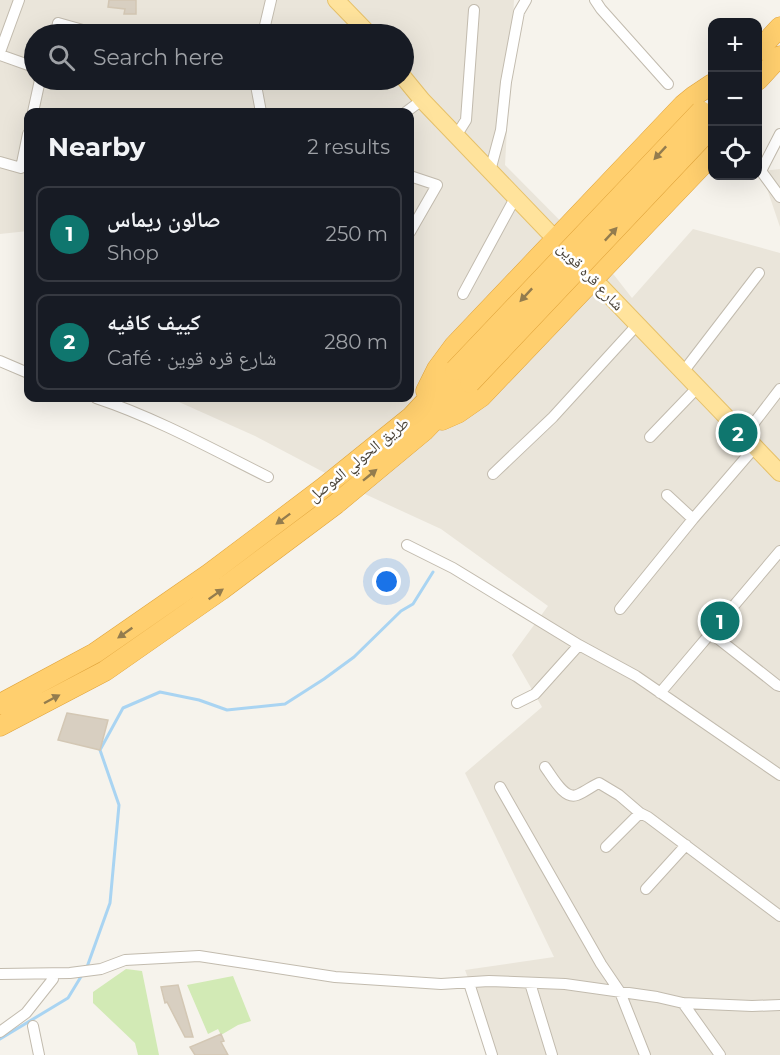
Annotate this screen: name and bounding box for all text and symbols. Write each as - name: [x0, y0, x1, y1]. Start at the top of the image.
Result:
- map controls: [708, 18, 762, 180]
- button: +: [708, 18, 762, 72]
- search box: [24, 24, 414, 90]
- icon: search: [45, 41, 78, 74]
- text: Search here: [93, 44, 224, 71]
- button: −: [708, 72, 762, 126]
- button: locate: [708, 126, 762, 180]
- text: Nearby: [48, 131, 145, 163]
- text: 2 results: [307, 135, 390, 159]
- one-way arrow: [653, 146, 667, 161]
- text: صالون ريماس: [107, 206, 220, 233]
- text: 1: [66, 222, 73, 246]
- text: 250 m: [326, 222, 388, 246]
- one-way arrow: [604, 227, 618, 242]
- street label: شارع قره قوين: [553, 238, 628, 315]
- text: Shop: [107, 241, 159, 265]
- one-way arrow: [519, 287, 533, 302]
- text: كييف كافيه: [107, 309, 201, 336]
- text: 2: [64, 330, 75, 354]
- text: 280 m: [324, 330, 388, 354]
- text: Café · شارع قره قوين: [107, 346, 277, 370]
- pin: 2: [718, 410, 758, 456]
- street label: طريق الحولي الموصل: [304, 413, 414, 508]
- one-way arrow: [363, 470, 378, 482]
- one-way arrow: [275, 512, 291, 525]
- your location: [372, 567, 401, 596]
- one-way arrow: [207, 588, 223, 600]
- pin: 1: [700, 598, 740, 644]
- one-way arrow: [117, 627, 133, 639]
- one-way arrow: [43, 694, 60, 704]

